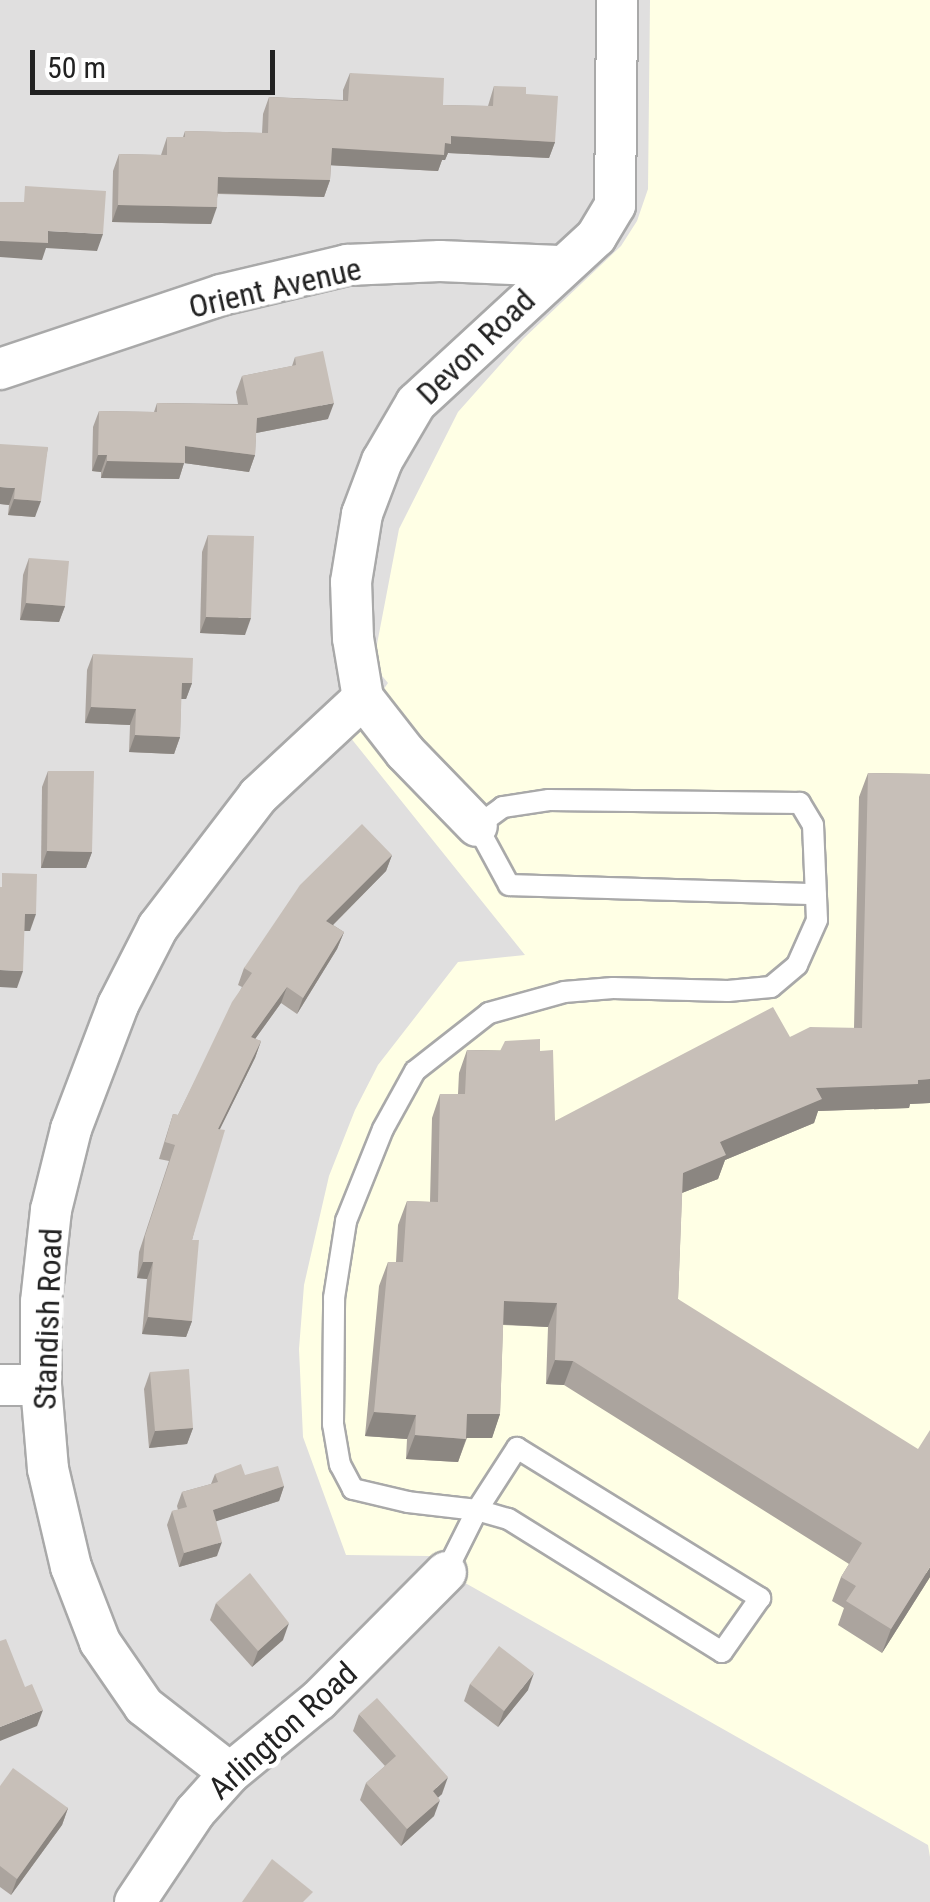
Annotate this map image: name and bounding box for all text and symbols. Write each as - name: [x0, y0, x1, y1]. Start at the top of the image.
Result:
- scale bar: [35, 30, 280, 92]
- text: 50 m: [47, 50, 106, 85]
- street label: Orient Avenue: [185, 250, 365, 326]
- street label: Devon Road: [409, 281, 543, 413]
- street label: Standish Road: [26, 1228, 70, 1410]
- street label: Arlington Road: [201, 1654, 365, 1808]

